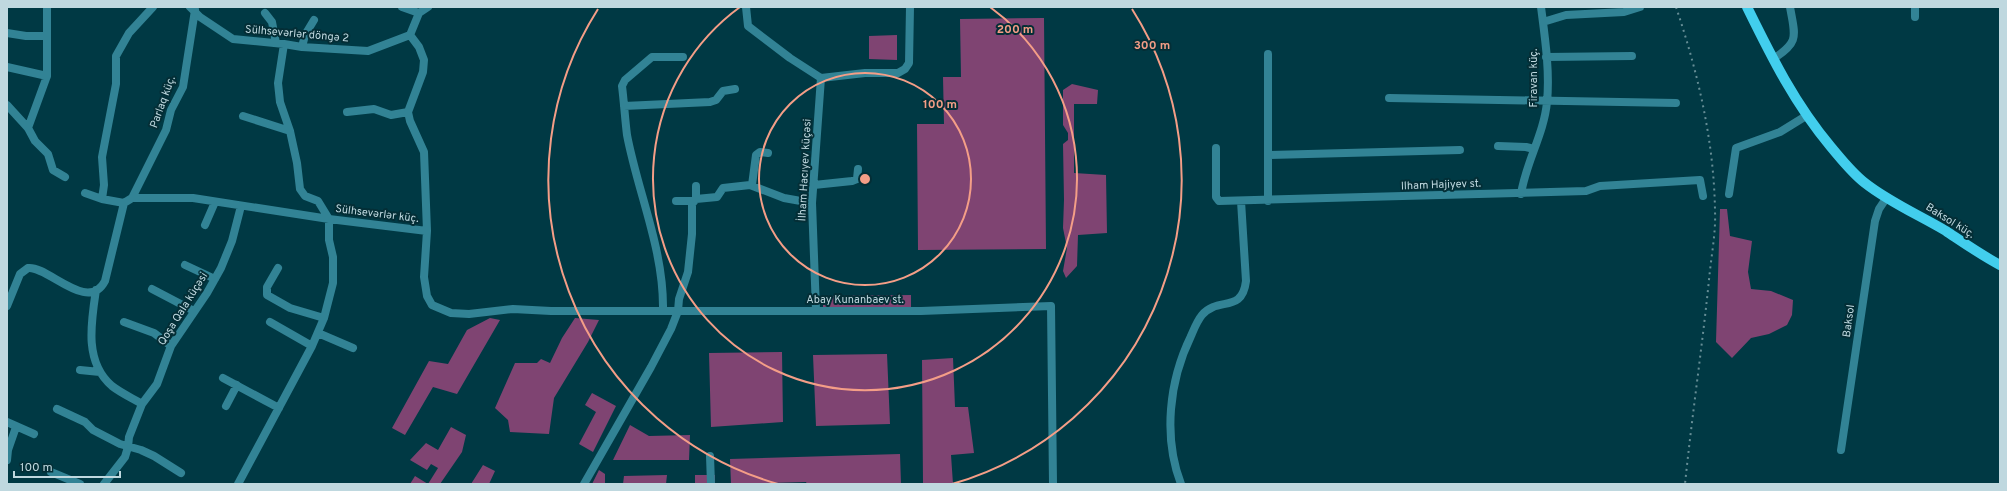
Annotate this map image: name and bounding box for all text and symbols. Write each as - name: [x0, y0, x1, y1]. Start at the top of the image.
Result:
- street label: Sülhsevərlər döngə 2: [244, 22, 350, 46]
- text: 200 m: [997, 22, 1033, 38]
- text: 300 m: [1134, 38, 1170, 54]
- street label: Firavan küç.: [1527, 49, 1541, 107]
- street label: Parlaq küç.: [147, 74, 179, 130]
- text: 100 m: [923, 97, 957, 113]
- street label: İlham Hacıyev küçəsi: [794, 118, 815, 222]
- centre of rings: [858, 172, 872, 186]
- street label: Ilham Hajiyev st.: [1401, 177, 1481, 193]
- street label: Baksol küç.: [1923, 200, 1977, 242]
- street label: Sülhsevərlər küç.: [334, 202, 420, 226]
- street label: Qoşa Qala küçəsi: [155, 270, 211, 348]
- street label: Abay Kunanbaev st.: [806, 293, 904, 307]
- street label: Baksol: [1840, 304, 1858, 338]
- scale bar: [14, 453, 120, 479]
- text: 100 m: [20, 460, 53, 476]

